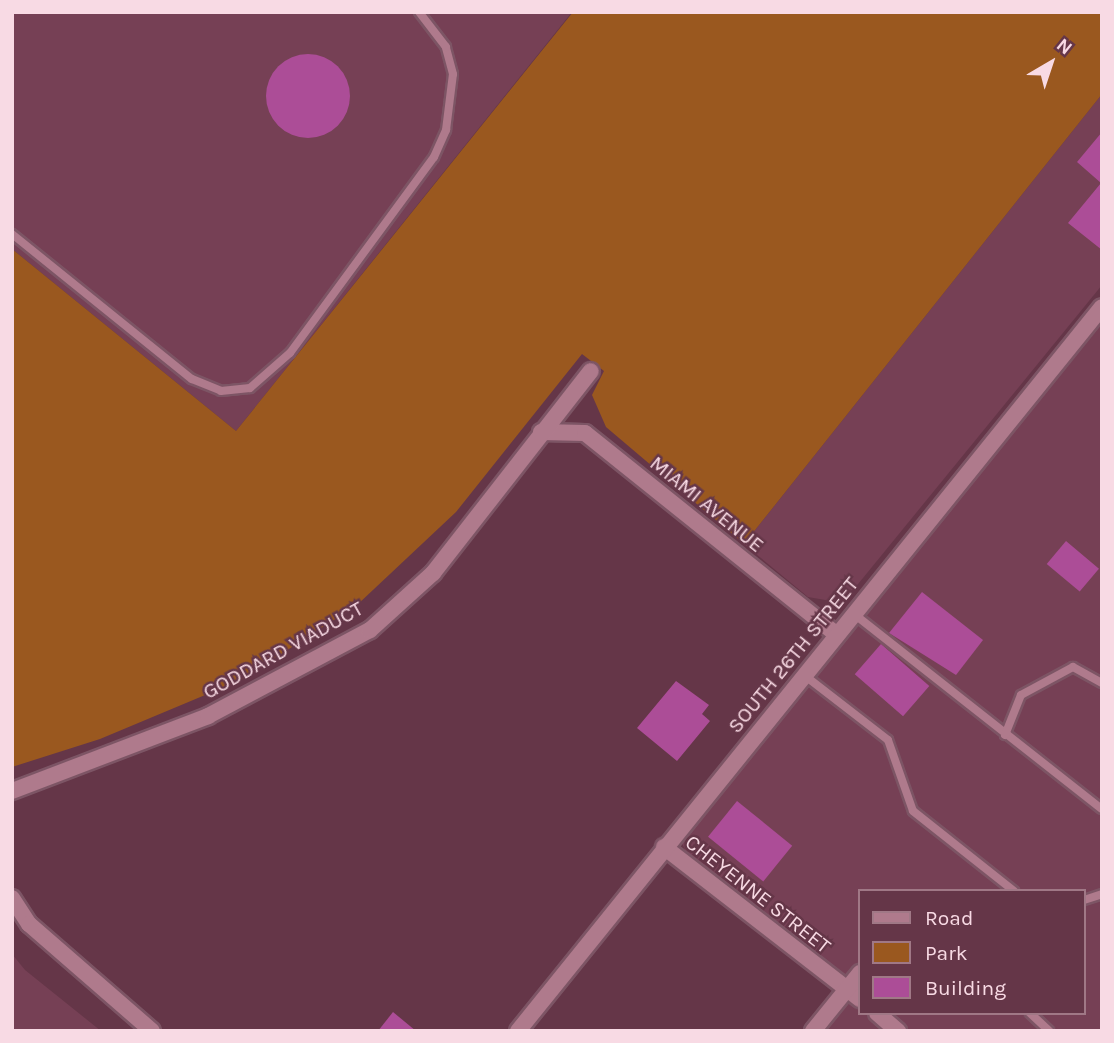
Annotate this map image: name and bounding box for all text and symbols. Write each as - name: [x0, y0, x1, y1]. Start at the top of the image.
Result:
- north arrow: [1016, 28, 1086, 98]
- text: N: [1052, 34, 1076, 60]
- street label: MIAMI AVENUE: [645, 450, 769, 558]
- street label: SOUTH 26TH STREET: [722, 572, 864, 738]
- street label: GODDARD VIADUCT: [198, 596, 368, 704]
- street label: CHEYENNE STREET: [680, 829, 836, 959]
- legend: [858, 889, 1086, 1015]
- text: Road: [925, 906, 973, 930]
- text: Park: [925, 941, 968, 965]
- text: Building: [925, 976, 1006, 1000]

